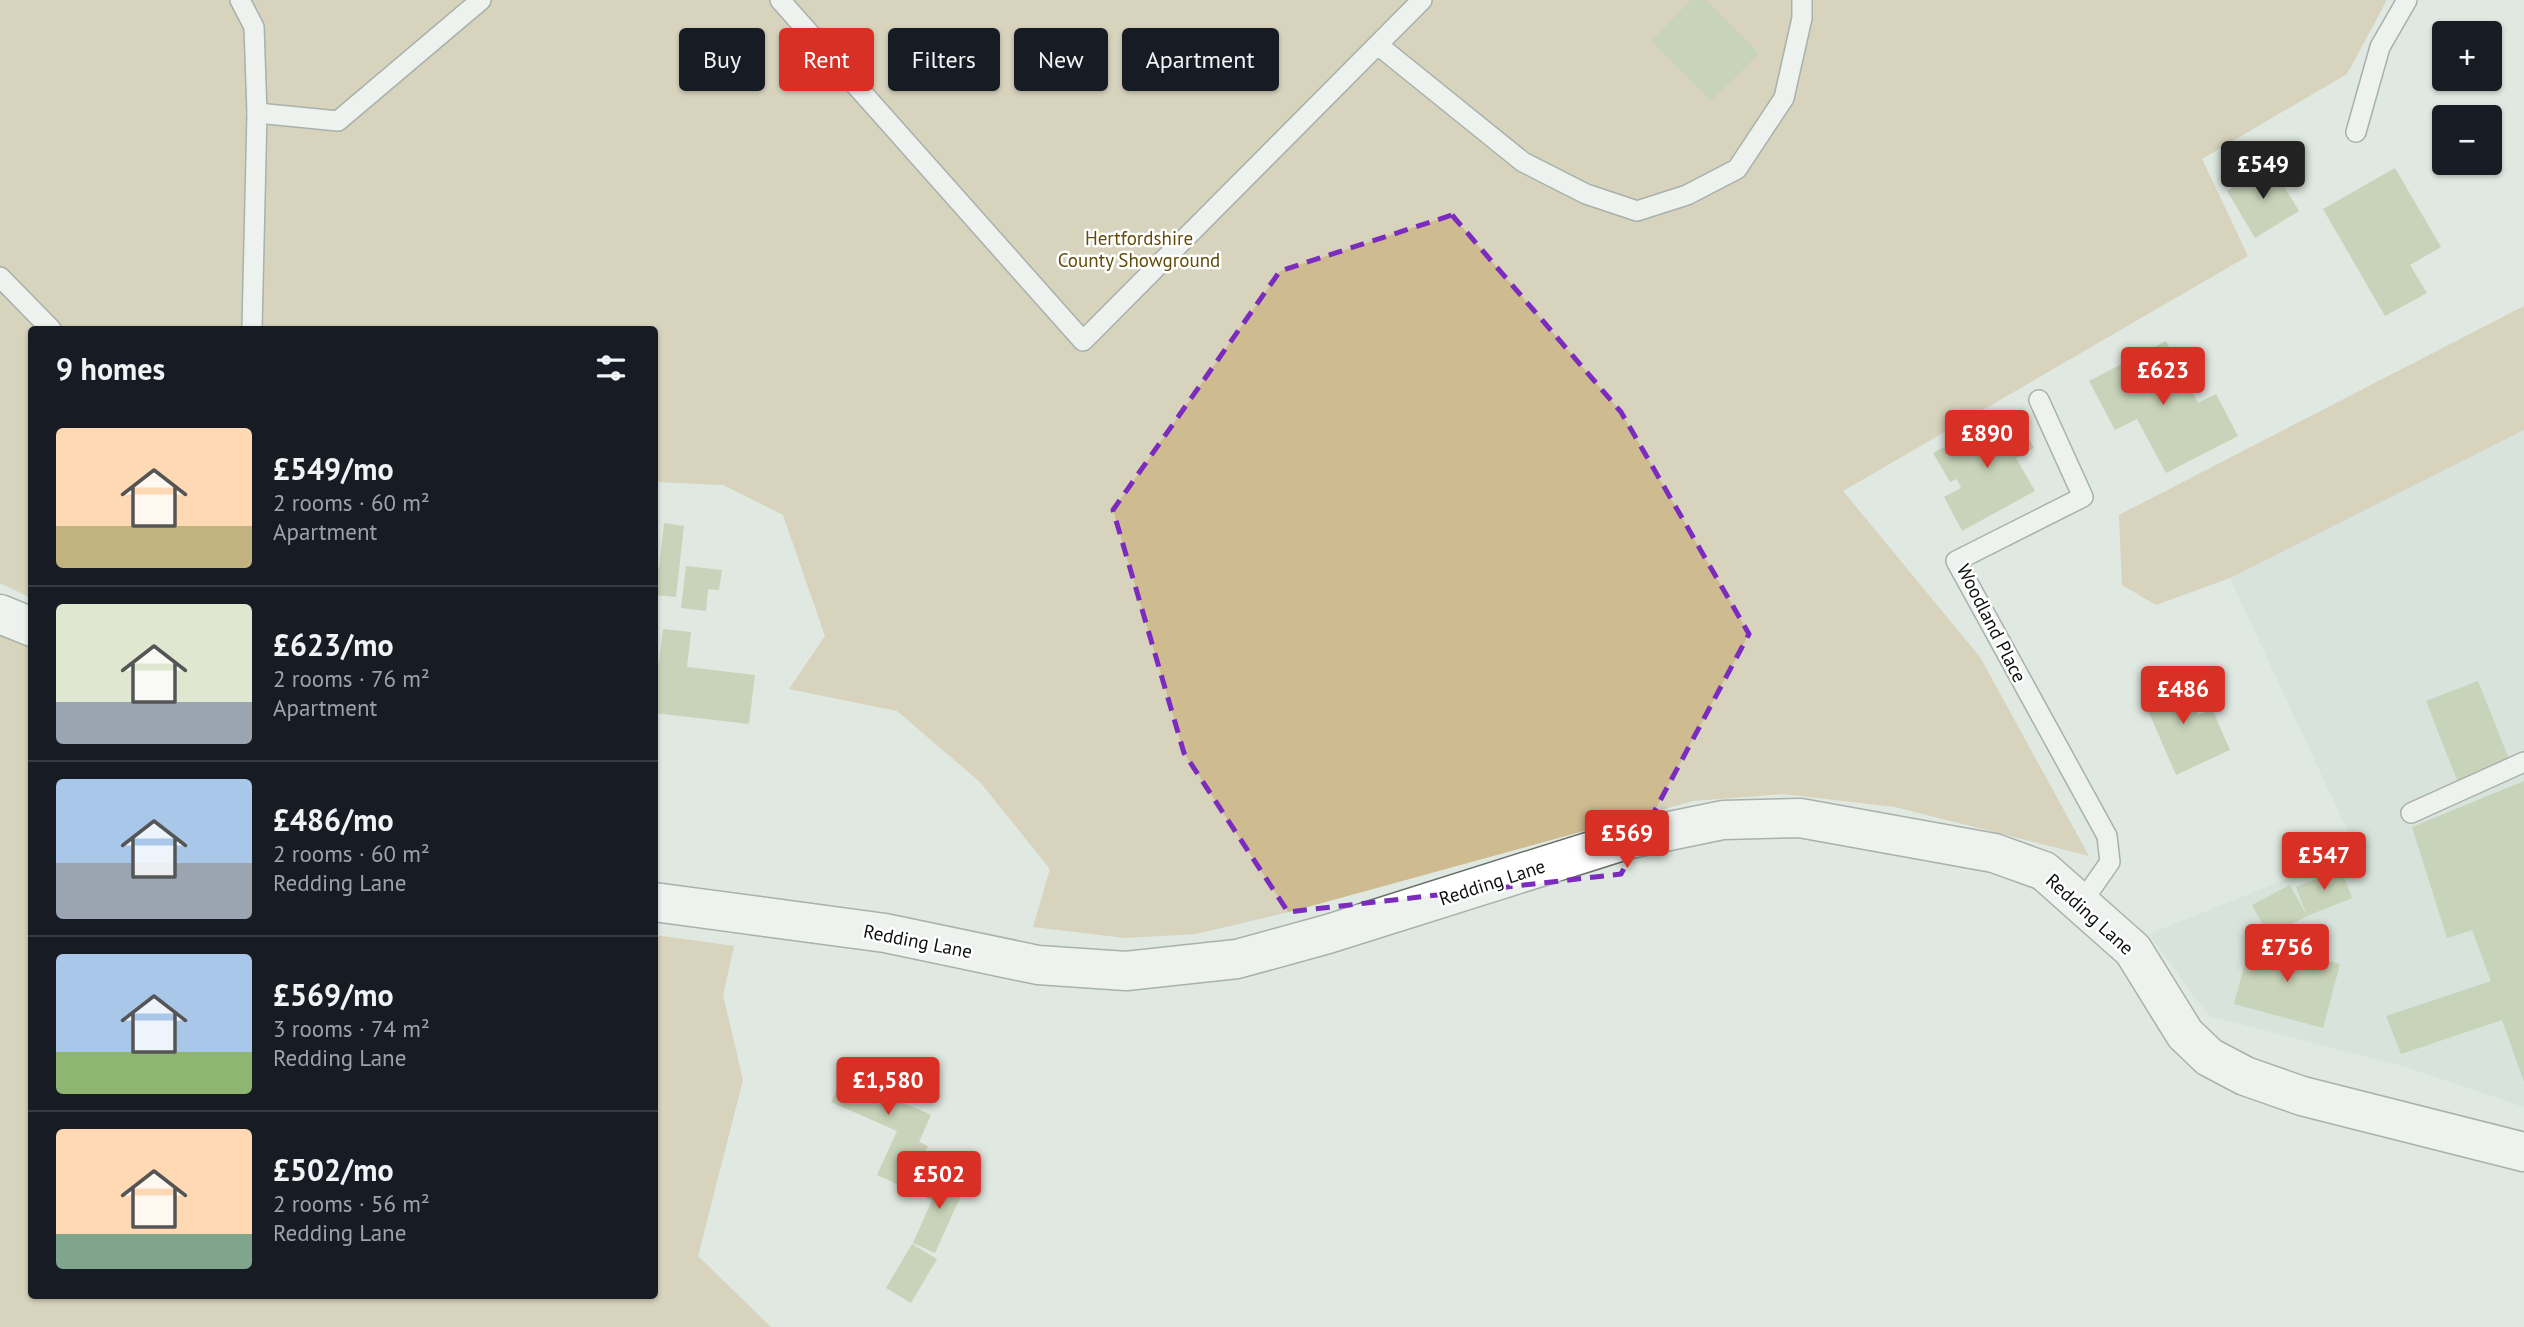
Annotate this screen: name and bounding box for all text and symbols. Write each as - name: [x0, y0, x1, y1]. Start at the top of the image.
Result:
- map controls: [2432, 21, 2502, 175]
- button: +: [2432, 21, 2502, 91]
- chip: Buy: [679, 28, 765, 91]
- chip: Rent: [779, 28, 874, 91]
- chip: Filters: [888, 28, 1000, 91]
- chip: New: [1014, 28, 1108, 91]
- chip: Apartment: [1122, 28, 1279, 91]
- button: −: [2432, 105, 2502, 175]
- pin: £549: [2222, 142, 2304, 201]
- text: £549: [2237, 149, 2289, 178]
- park label: Hertfordshire County Showground: [1058, 226, 1220, 272]
- pin: £623: [2122, 348, 2204, 407]
- text: 9 homes: [56, 349, 165, 388]
- icon: filters: [592, 349, 630, 387]
- text: £623: [2137, 355, 2189, 384]
- pin: £890: [1946, 410, 2028, 470]
- text: £890: [1961, 418, 2013, 447]
- text: £549/mo: [273, 449, 394, 488]
- icon: home: [112, 456, 196, 540]
- text: 2 rooms · 60 m²: [273, 488, 430, 517]
- text: Apartment: [273, 517, 377, 546]
- street label: Woodland Place: [1952, 560, 2032, 686]
- text: £623/mo: [273, 625, 394, 664]
- icon: home: [112, 632, 196, 716]
- text: 2 rooms · 76 m²: [273, 664, 430, 693]
- pin: £486: [2142, 666, 2224, 726]
- text: £486: [2157, 674, 2209, 703]
- text: Apartment: [273, 693, 377, 722]
- text: £486/mo: [273, 800, 394, 839]
- icon: home: [112, 807, 196, 891]
- pin: £569: [1586, 810, 1668, 870]
- text: £569: [1601, 818, 1653, 847]
- pin: £547: [2283, 832, 2365, 892]
- text: 2 rooms · 60 m²: [273, 839, 430, 868]
- text: £547: [2298, 840, 2350, 869]
- street label: Redding Lane: [1436, 854, 1548, 910]
- text: Redding Lane: [273, 868, 406, 897]
- street label: Redding Lane: [2041, 868, 2139, 960]
- street label: Redding Lane: [862, 919, 974, 963]
- pin: £756: [2246, 925, 2328, 984]
- text: £756: [2261, 932, 2313, 961]
- text: £569/mo: [273, 975, 394, 1014]
- icon: home: [112, 982, 196, 1066]
- text: 3 rooms · 74 m²: [273, 1014, 430, 1043]
- text: Redding Lane: [273, 1043, 406, 1072]
- pin: £1,580: [831, 1058, 945, 1117]
- text: £1,580: [852, 1065, 924, 1094]
- text: £502/mo: [273, 1150, 394, 1189]
- pin: £502: [898, 1152, 980, 1211]
- icon: home: [112, 1157, 196, 1241]
- text: £502: [913, 1159, 965, 1188]
- text: 2 rooms · 56 m²: [273, 1189, 430, 1218]
- text: Redding Lane: [273, 1218, 406, 1247]

